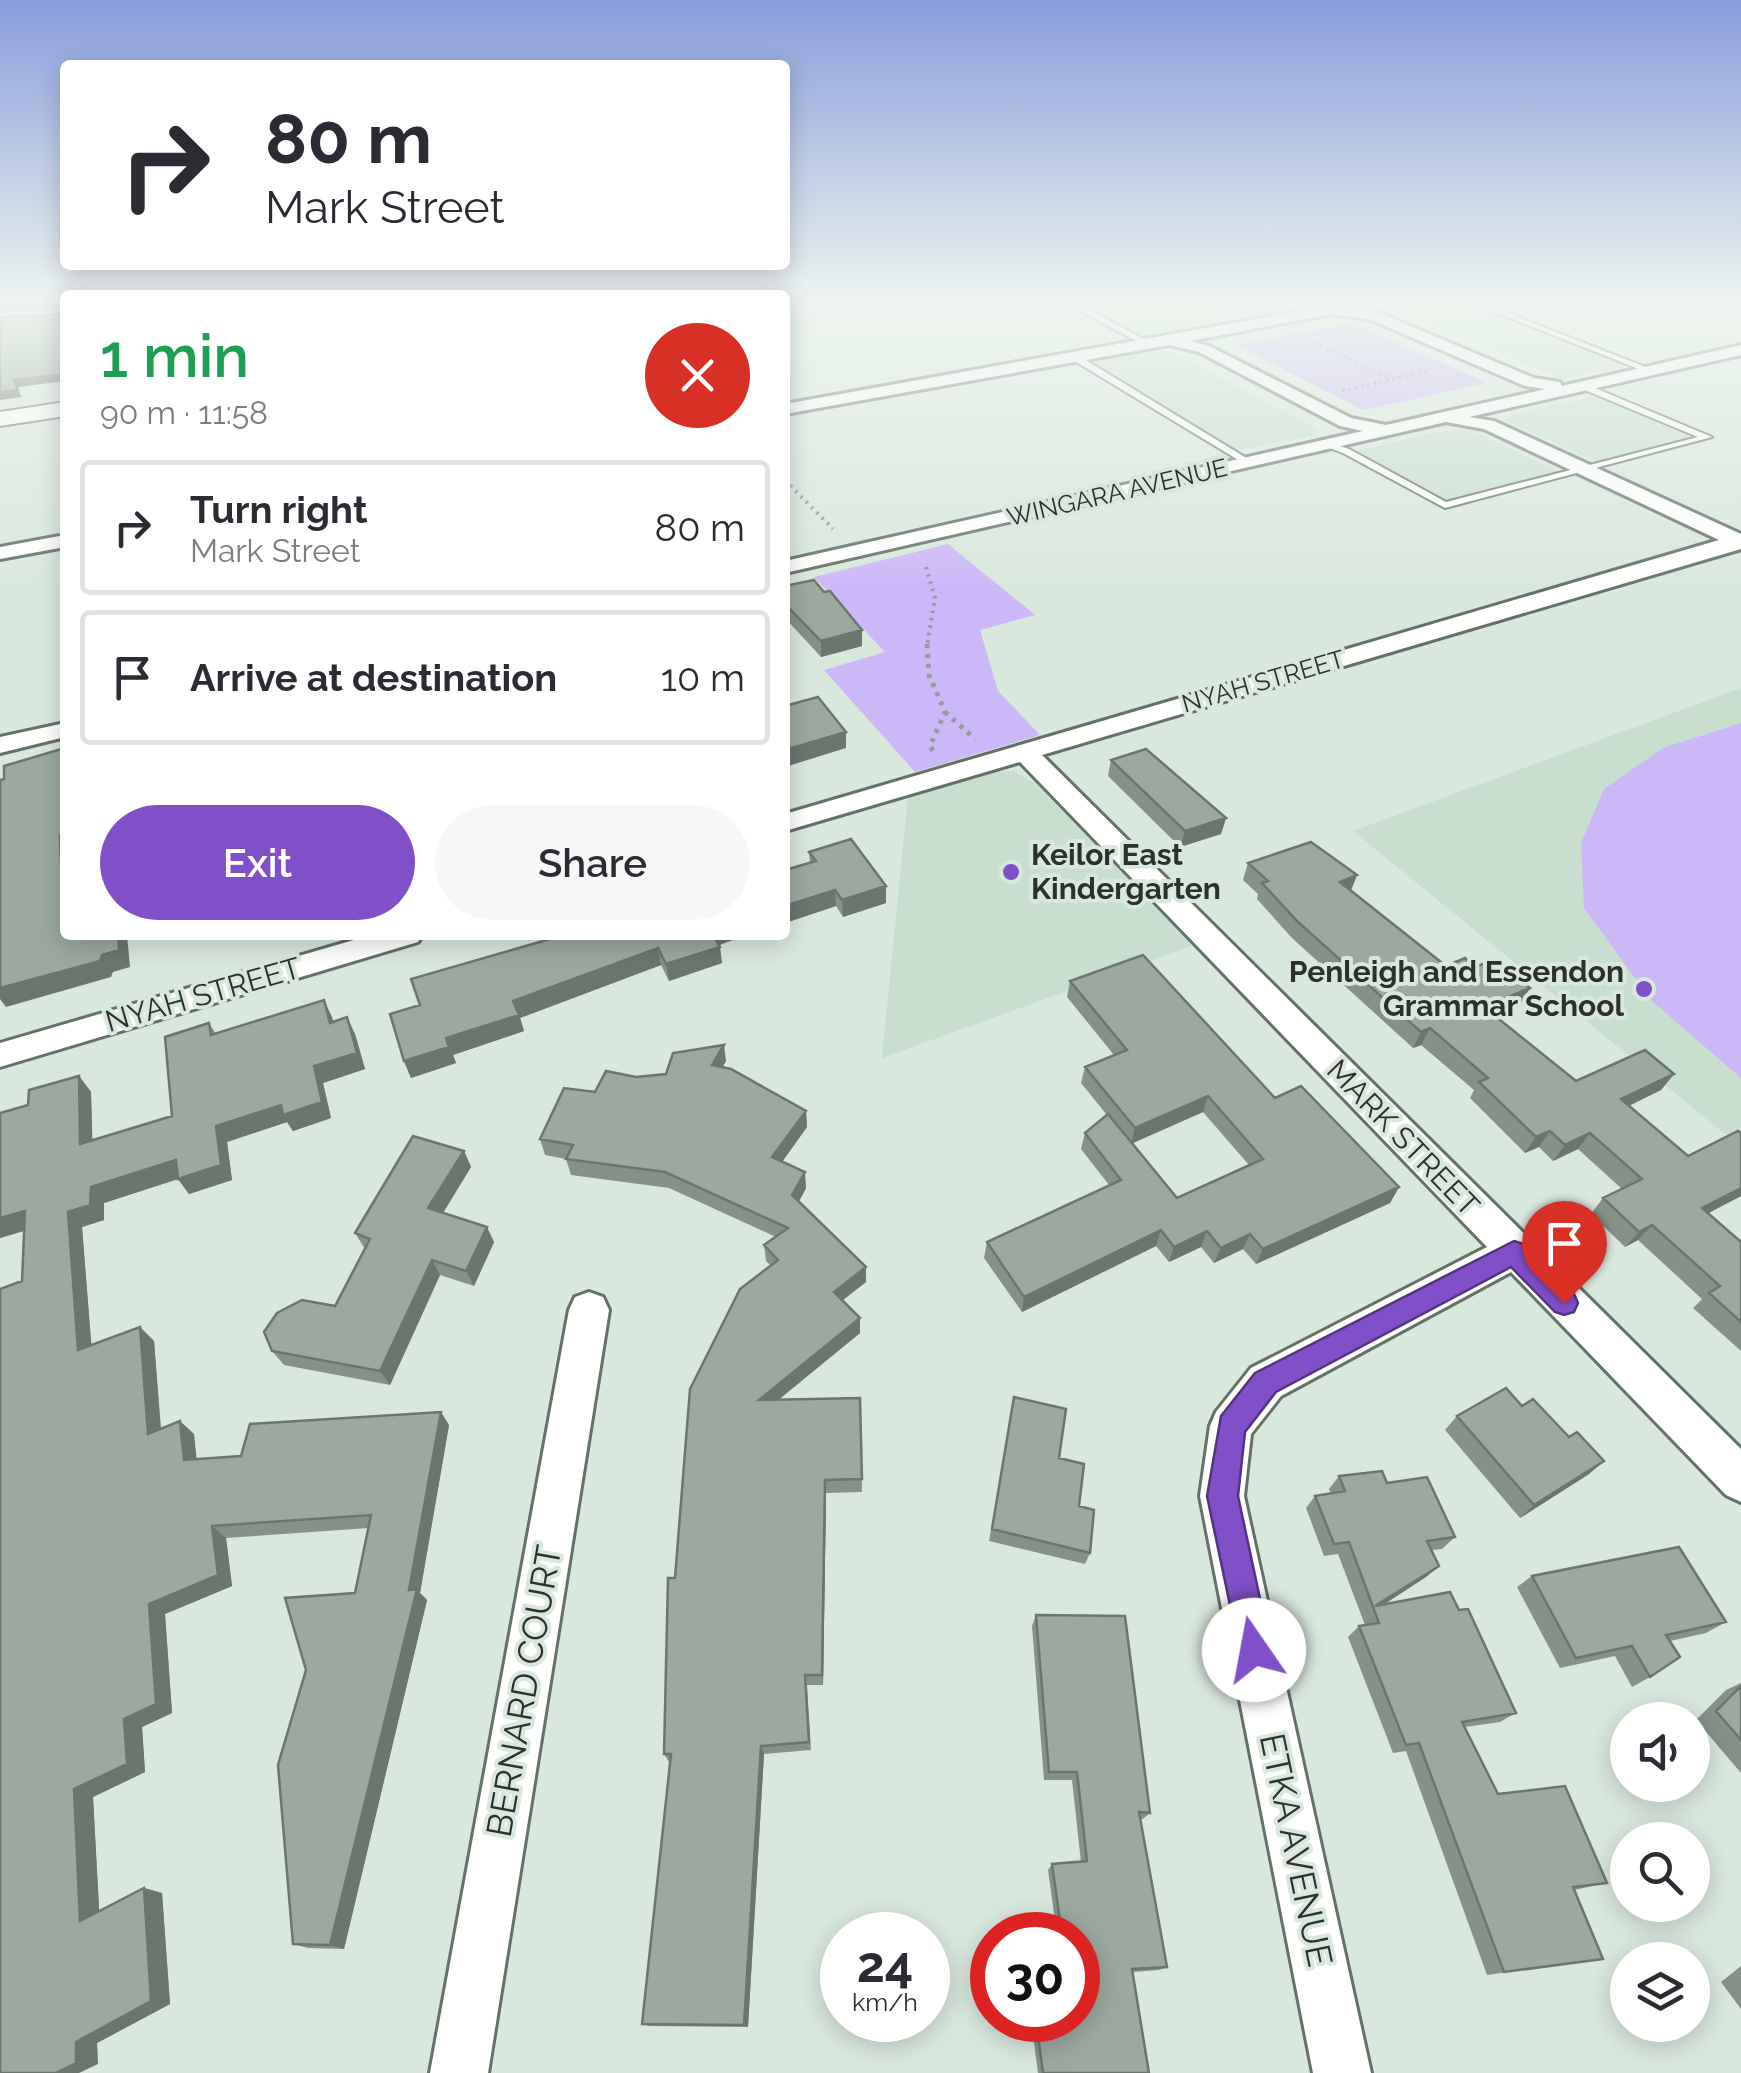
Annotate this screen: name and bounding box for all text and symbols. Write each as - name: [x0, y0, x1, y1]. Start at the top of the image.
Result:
- text: 80 m: [265, 97, 432, 179]
- icon: right: [100, 100, 230, 230]
- text: Mark Street: [265, 181, 505, 234]
- text: 1 min: [100, 321, 249, 391]
- button: close: [645, 323, 750, 428]
- text: 90 m · 11:58: [100, 394, 268, 431]
- street label: WINGARA AVENUE: [1004, 452, 1230, 532]
- text: Turn right: [190, 487, 367, 532]
- icon: right: [105, 500, 160, 555]
- text: 80 m: [655, 505, 745, 550]
- text: Mark Street: [190, 532, 360, 569]
- street label: NYAH STREET: [1178, 643, 1348, 719]
- icon: arrive: [105, 650, 160, 705]
- text: Arrive at destination: [190, 655, 557, 700]
- text: 10 m: [661, 655, 745, 700]
- button: Exit: [100, 805, 415, 920]
- button: Share: [435, 805, 750, 920]
- place label: Keilor East Kindergarten: [1031, 837, 1221, 906]
- marker: Keilor East Kindergarten: [1000, 861, 1022, 883]
- street label: NYAH STREET: [101, 950, 304, 1039]
- place label: Penleigh and Essendon Grammar School: [1289, 954, 1624, 1023]
- marker: Penleigh and Essendon Grammar School: [1633, 978, 1655, 1000]
- street label: MARK STREET: [1320, 1052, 1487, 1223]
- pin: [1522, 1201, 1607, 1304]
- icon: arrive: [1537, 1216, 1592, 1271]
- street label: BERNARD COURT: [478, 1542, 569, 1840]
- position arrow: [1202, 1598, 1306, 1702]
- map controls: [1610, 1702, 1710, 2042]
- button: sound: [1610, 1702, 1710, 1802]
- street label: ETKA AVENUE: [1252, 1730, 1341, 1970]
- button: search: [1610, 1822, 1710, 1922]
- speed limit sign: 30: [970, 1912, 1100, 2042]
- text: 24: [857, 1935, 913, 1994]
- button: layers: [1610, 1942, 1710, 2042]
- text: km/h: [852, 1987, 918, 2017]

